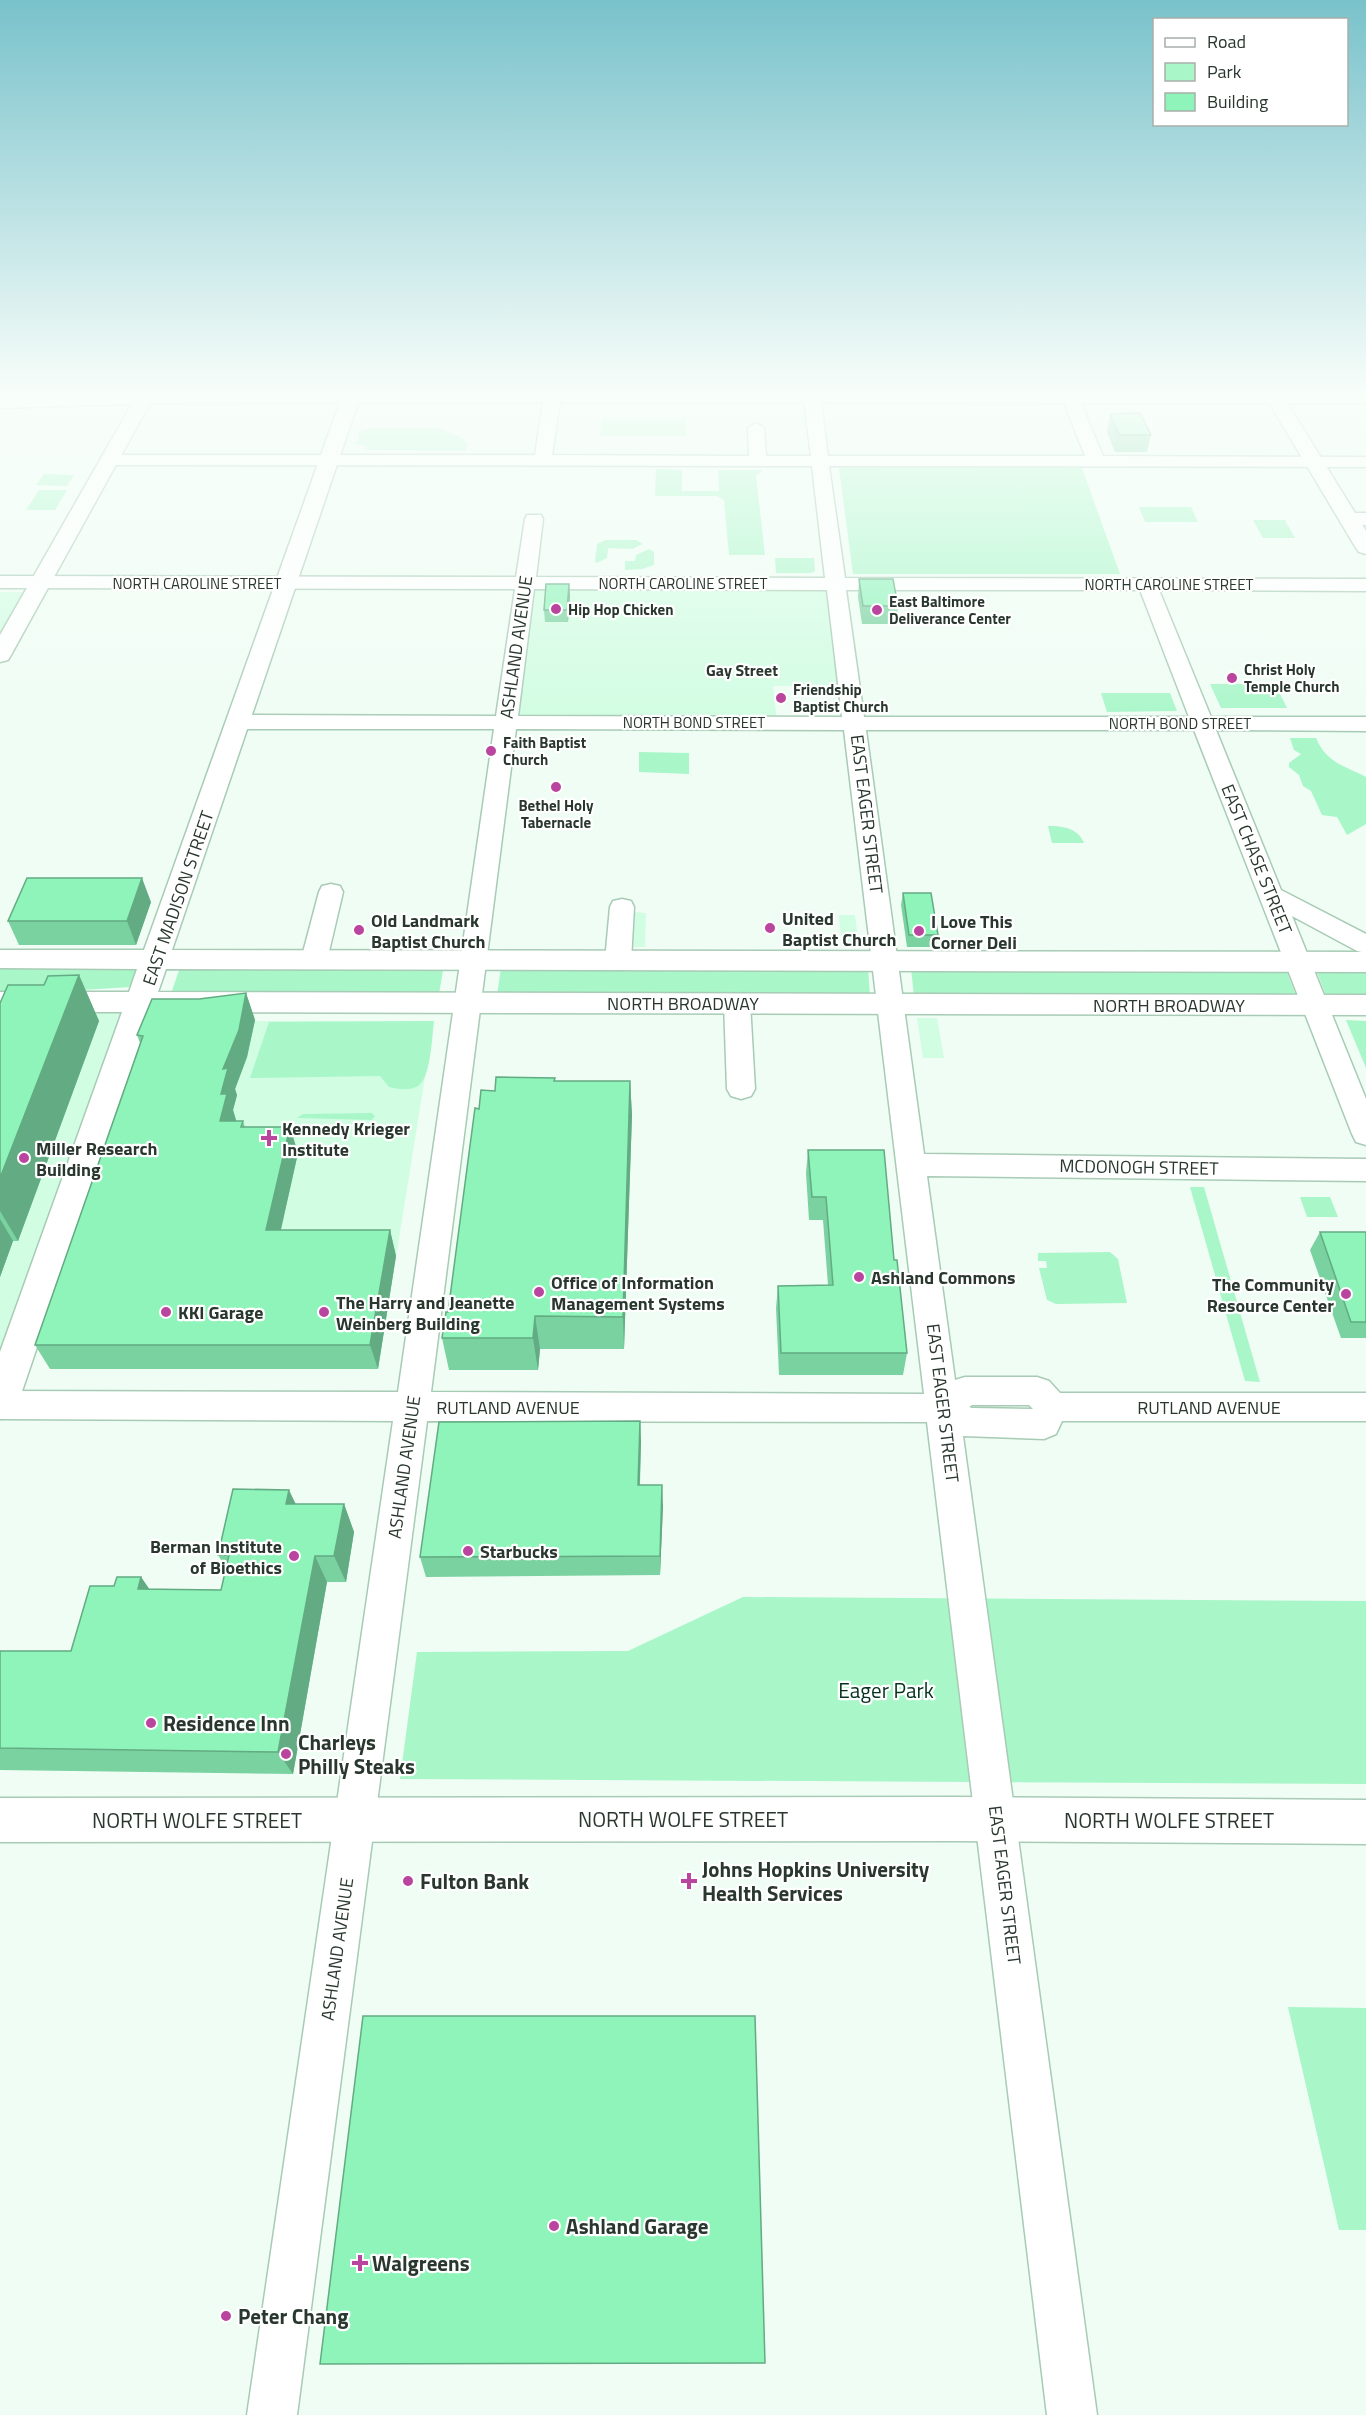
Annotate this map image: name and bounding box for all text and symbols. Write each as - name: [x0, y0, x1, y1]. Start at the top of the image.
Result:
- legend: [1153, 18, 1348, 126]
- text: Road: [1207, 28, 1246, 55]
- text: Park: [1207, 58, 1242, 85]
- text: Building: [1207, 88, 1268, 115]
- street label: NORTH CAROLINE STREET: [112, 572, 282, 595]
- street label: NORTH CAROLINE STREET: [598, 572, 768, 595]
- street label: NORTH CAROLINE STREET: [1084, 573, 1254, 596]
- street label: ASHLAND AVENUE: [493, 574, 539, 720]
- place label: East Baltimore Deliverance Center: [889, 590, 1011, 630]
- place label: Hip Hop Chicken: [568, 598, 674, 621]
- marker: Hip Hop Chicken: [549, 602, 563, 616]
- marker: East Baltimore Deliverance Center: [870, 603, 884, 617]
- district label: Gay Street: [706, 658, 778, 682]
- place label: Christ Holy Temple Church: [1244, 658, 1340, 698]
- marker: Christ Holy Temple Church: [1225, 671, 1239, 685]
- place label: Friendship Baptist Church: [793, 678, 888, 718]
- marker: Friendship Baptist Church: [774, 691, 788, 705]
- street label: NORTH BOND STREET: [623, 711, 765, 734]
- street label: NORTH BOND STREET: [1109, 712, 1251, 735]
- place label: Faith Baptist Church: [503, 731, 587, 771]
- street label: EAST EAGER STREET: [844, 733, 890, 896]
- marker: Faith Baptist Church: [484, 744, 498, 758]
- marker: Bethel Holy Tabernacle: [549, 780, 563, 794]
- street label: EAST CHASE STREET: [1215, 780, 1300, 939]
- place label: Bethel Holy Tabernacle: [518, 794, 594, 834]
- street label: EAST MADISON STREET: [135, 807, 221, 989]
- place label: United Baptist Church: [782, 905, 897, 953]
- place label: Old Landmark Baptist Church: [371, 907, 486, 955]
- place label: I Love This Corner Deli: [931, 908, 1017, 956]
- marker: United Baptist Church: [763, 921, 777, 935]
- marker: Old Landmark Baptist Church: [352, 923, 366, 937]
- marker: I Love This Corner Deli: [912, 924, 926, 938]
- street label: NORTH BROADWAY: [607, 990, 759, 1017]
- street label: NORTH BROADWAY: [1093, 992, 1245, 1019]
- place label: Kennedy Krieger Institute: [282, 1115, 410, 1163]
- marker: Kennedy Krieger Institute: [260, 1129, 278, 1147]
- place label: Miller Research Building: [36, 1135, 157, 1183]
- marker: Miller Research Building: [17, 1151, 31, 1165]
- street label: MCDONOGH STREET: [1059, 1152, 1219, 1182]
- place label: Ashland Commons: [871, 1264, 1016, 1291]
- place label: Office of Information Management Systems: [551, 1269, 725, 1317]
- marker: Ashland Commons: [852, 1270, 866, 1284]
- place label: The Community Resource Center: [1207, 1271, 1334, 1319]
- marker: Office of Information Management Systems: [532, 1285, 546, 1299]
- marker: The Community Resource Center: [1339, 1287, 1353, 1301]
- place label: The Harry and Jeanette Weinberg Building: [336, 1289, 514, 1337]
- place label: KKI Garage: [178, 1299, 263, 1326]
- marker: KKI Garage: [159, 1305, 173, 1319]
- marker: The Harry and Jeanette Weinberg Building: [317, 1305, 331, 1319]
- street label: EAST EAGER STREET: [920, 1322, 966, 1485]
- street label: ASHLAND AVENUE: [381, 1394, 427, 1540]
- street label: RUTLAND AVENUE: [436, 1394, 580, 1421]
- street label: RUTLAND AVENUE: [1137, 1394, 1281, 1421]
- place label: Berman Institute of Bioethics: [150, 1533, 282, 1581]
- place label: Starbucks: [480, 1538, 558, 1565]
- marker: Starbucks: [461, 1544, 475, 1558]
- marker: Berman Institute of Bioethics: [287, 1549, 301, 1563]
- park label: Eager Park: [838, 1674, 934, 1706]
- place label: Residence Inn: [163, 1707, 290, 1739]
- marker: Residence Inn: [144, 1716, 158, 1730]
- place label: Charleys Philly Steaks: [298, 1726, 415, 1782]
- marker: Charleys Philly Steaks: [279, 1747, 293, 1761]
- street label: NORTH WOLFE STREET: [578, 1803, 788, 1835]
- street label: NORTH WOLFE STREET: [92, 1804, 302, 1836]
- street label: EAST EAGER STREET: [982, 1804, 1028, 1967]
- street label: NORTH WOLFE STREET: [1064, 1804, 1274, 1836]
- place label: Johns Hopkins University Health Services: [702, 1853, 930, 1909]
- place label: Fulton Bank: [420, 1865, 529, 1897]
- marker: Johns Hopkins University Health Services: [680, 1872, 698, 1890]
- marker: Fulton Bank: [401, 1874, 415, 1888]
- street label: ASHLAND AVENUE: [314, 1876, 360, 2022]
- place label: Ashland Garage: [566, 2210, 708, 2242]
- marker: Ashland Garage: [547, 2219, 561, 2233]
- place label: Walgreens: [372, 2247, 470, 2279]
- marker: Walgreens: [353, 2256, 367, 2270]
- place label: Peter Chang: [238, 2300, 348, 2332]
- marker: Peter Chang: [219, 2309, 233, 2323]

